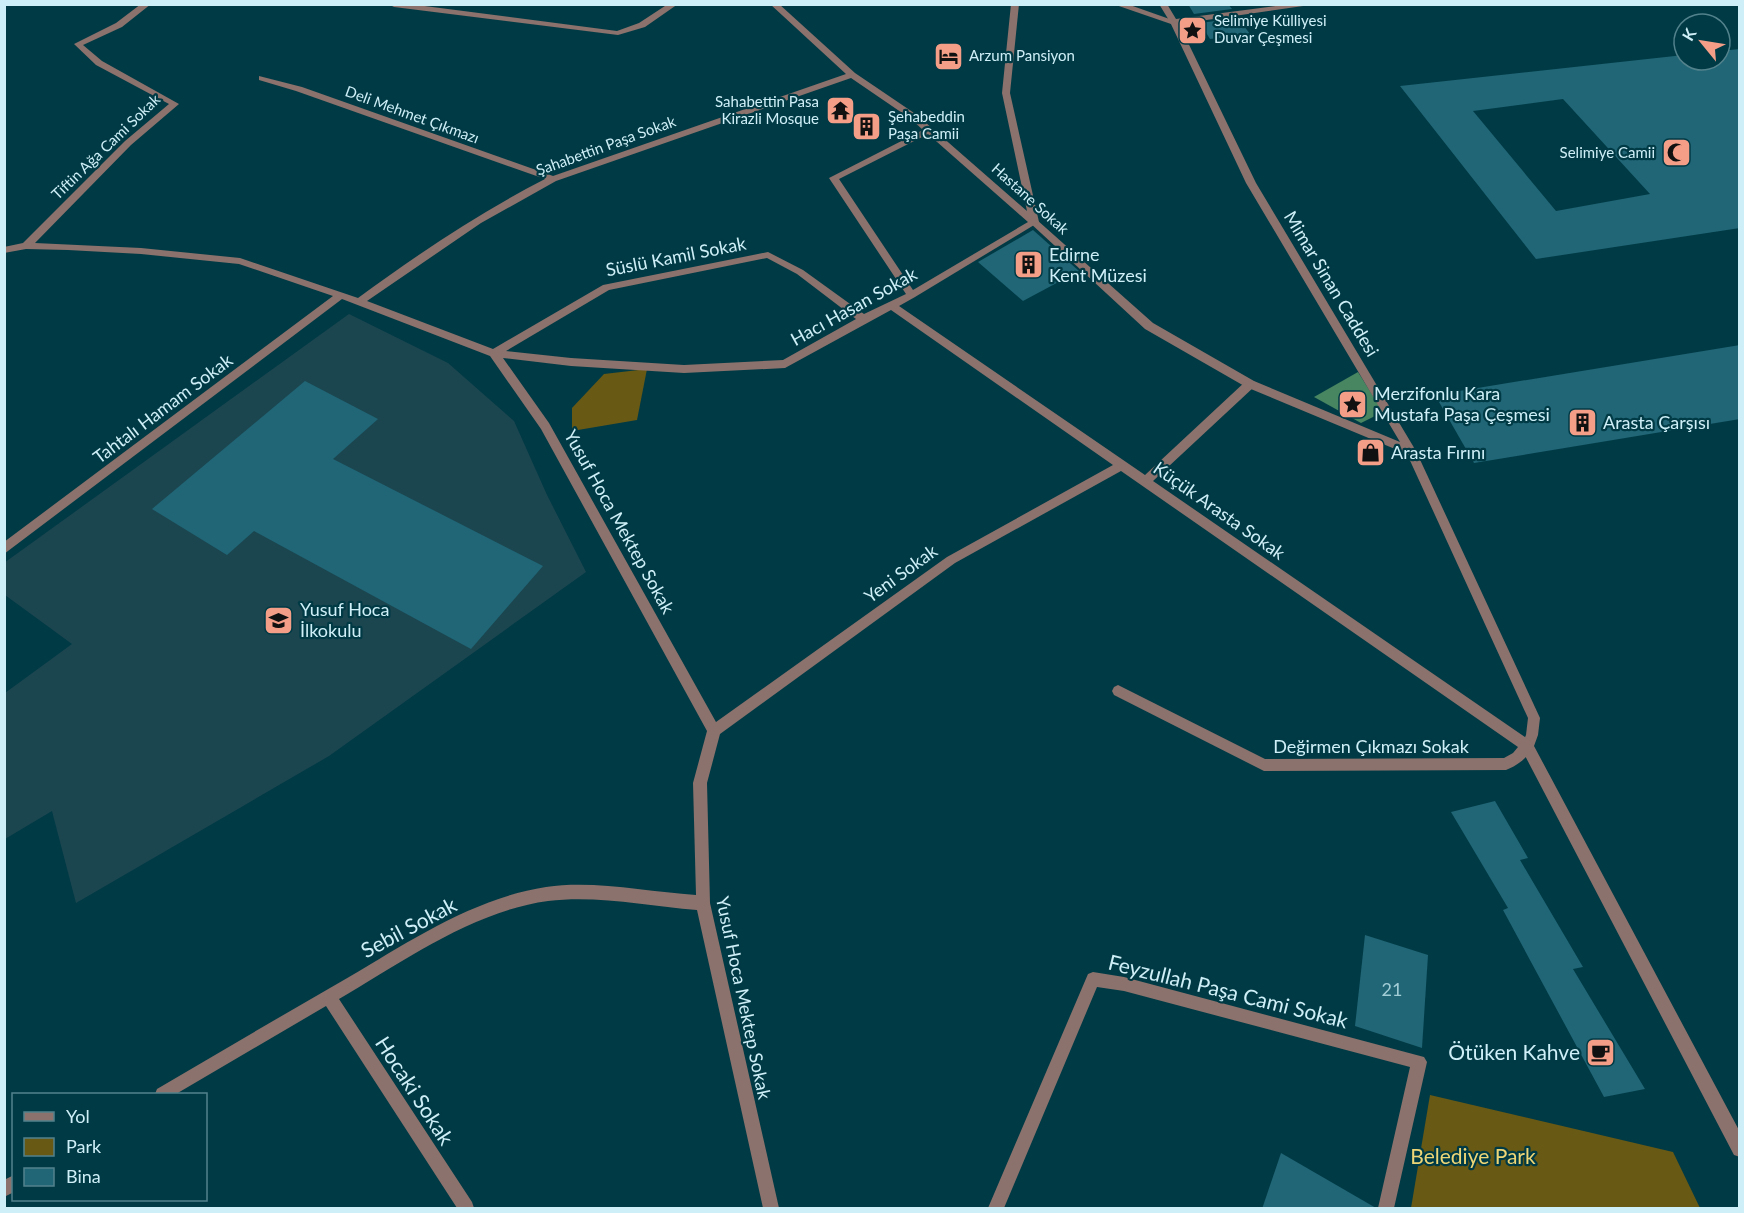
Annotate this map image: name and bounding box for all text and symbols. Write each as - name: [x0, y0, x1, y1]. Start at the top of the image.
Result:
- place label: Selimiye Külliyesi Duvar Çeşmesi: [1214, 11, 1327, 46]
- north arrow: [1672, 12, 1732, 72]
- place icon: Selimiye Külliyesi Duvar Çeşmesi: [1177, 14, 1209, 46]
- text: K: [1678, 24, 1700, 44]
- hotel icon: Arzum Pansiyon: [932, 40, 964, 72]
- place label: Arzum Pansiyon: [969, 46, 1075, 64]
- street label: Deli Mehmet Çıkmazı: [343, 81, 482, 147]
- street label: Tiftin Ağa Cami Sokak: [47, 90, 164, 203]
- place label: Sahabettin Pasa Kirazli Mosque: [715, 92, 819, 127]
- temple icon: Sahabettin Pasa Kirazli Mosque: [824, 95, 856, 127]
- place label: Şehabeddin Paşa Camii: [888, 107, 965, 142]
- building icon: Şehabeddin Paşa Camii: [851, 110, 883, 142]
- street label: Şahabettin Paşa Sokak: [533, 111, 678, 179]
- mosque icon: Selimiye Camii: [1660, 137, 1692, 169]
- place label: Selimiye Camii: [1560, 143, 1655, 161]
- street label: Hastane Sokak: [988, 159, 1073, 238]
- street label: Mimar Sinan Caddesi: [1280, 207, 1384, 360]
- street label: Süslü Kamil Sokak: [604, 231, 749, 280]
- place label: Edirne Kent Müzesi: [1049, 243, 1147, 286]
- building icon: Edirne Kent Müzesi: [1012, 249, 1044, 281]
- street label: Hacı Hasan Sokak: [787, 262, 921, 350]
- street label: Tahtalı Hamam Sokak: [88, 348, 237, 468]
- place label: Merzifonlu Kara Mustafa Paşa Çeşmesi: [1374, 382, 1550, 425]
- place icon: Merzifonlu Kara Mustafa Paşa Çeşmesi: [1337, 388, 1369, 420]
- building icon: Arasta Çarşısı: [1566, 407, 1598, 439]
- place label: Arasta Çarşısı: [1603, 411, 1710, 433]
- street label: Yusuf Hoca Mektep Sokak: [560, 426, 680, 618]
- shop icon: Arasta Fırını: [1354, 437, 1386, 469]
- place label: Arasta Fırını: [1391, 441, 1485, 463]
- street label: Küçük Arasta Sokak: [1149, 457, 1290, 564]
- street label: Yeni Sokak: [860, 539, 942, 607]
- place label: Yusuf Hoca İlkokulu: [300, 598, 389, 641]
- school or university icon: Yusuf Hoca İlkokulu: [263, 604, 295, 636]
- street label: Değirmen Çıkmazı Sokak: [1273, 735, 1470, 757]
- street label: Sebil Sokak: [356, 891, 461, 962]
- street label: Yusuf Hoca Mektep Sokak: [712, 894, 776, 1102]
- street label: Feyzullah Paşa Cami Sokak: [1106, 949, 1351, 1033]
- house number: 21: [1382, 978, 1402, 1000]
- street label: Hocaki Sokak: [371, 1031, 460, 1149]
- cafe icon: Ötüken Kahve: [1585, 1037, 1617, 1069]
- place label: Ötüken Kahve: [1448, 1039, 1580, 1064]
- legend: [12, 1093, 207, 1201]
- text: Yol: [66, 1105, 90, 1127]
- text: Park: [66, 1135, 102, 1157]
- park label: Belediye Park: [1410, 1143, 1536, 1168]
- text: Bina: [66, 1165, 101, 1187]

